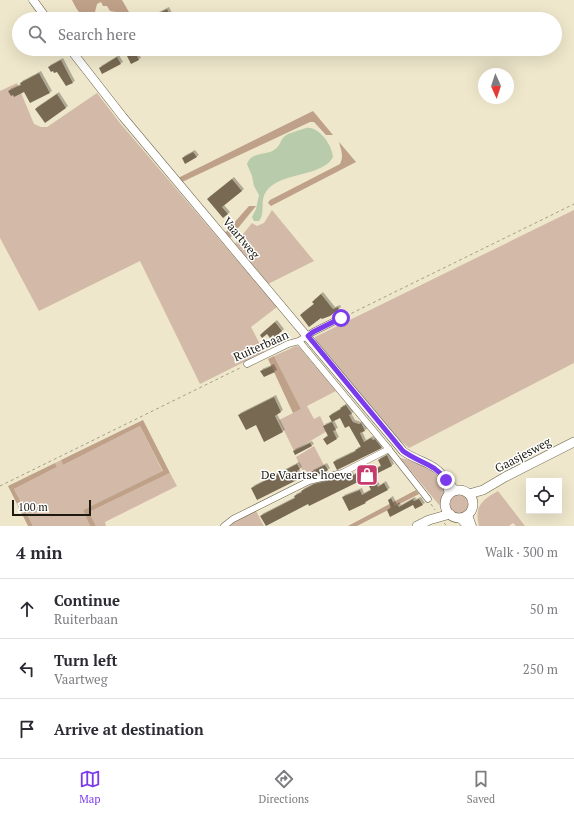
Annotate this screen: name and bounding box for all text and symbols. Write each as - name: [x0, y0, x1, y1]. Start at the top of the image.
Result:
- search box: [12, 12, 562, 56]
- icon: search: [26, 23, 48, 45]
- text: Search here: [58, 24, 136, 44]
- north arrow: [478, 68, 514, 104]
- street label: Vaartweg: [220, 214, 263, 262]
- route start: [332, 309, 350, 327]
- street label: Ruiterbaan: [231, 327, 291, 364]
- street label: Gaasjesweg: [492, 433, 554, 476]
- shop icon: De Vaartse hoeve: [354, 462, 380, 488]
- place label: De Vaartse hoeve: [261, 467, 352, 482]
- route end: [437, 471, 455, 489]
- map controls: [526, 478, 562, 514]
- button: locate: [526, 478, 562, 514]
- scale bar: [12, 498, 91, 517]
- text: 100 m: [18, 500, 48, 514]
- text: 4 min: [16, 541, 63, 564]
- text: Walk · 300 m: [485, 543, 558, 561]
- text: Continue: [54, 590, 120, 610]
- icon: ahead: [16, 598, 38, 620]
- text: 50 m: [530, 600, 558, 618]
- text: Ruiterbaan: [54, 610, 118, 628]
- text: Turn left: [54, 650, 118, 670]
- icon: left: [16, 658, 38, 680]
- text: 250 m: [523, 660, 558, 678]
- text: Vaartweg: [54, 670, 107, 688]
- icon: arrive: [16, 718, 38, 740]
- text: Arrive at destination: [54, 719, 204, 739]
- tab: Map: [79, 768, 101, 806]
- tab: Directions: [258, 768, 309, 806]
- tab: Saved: [467, 768, 495, 806]

